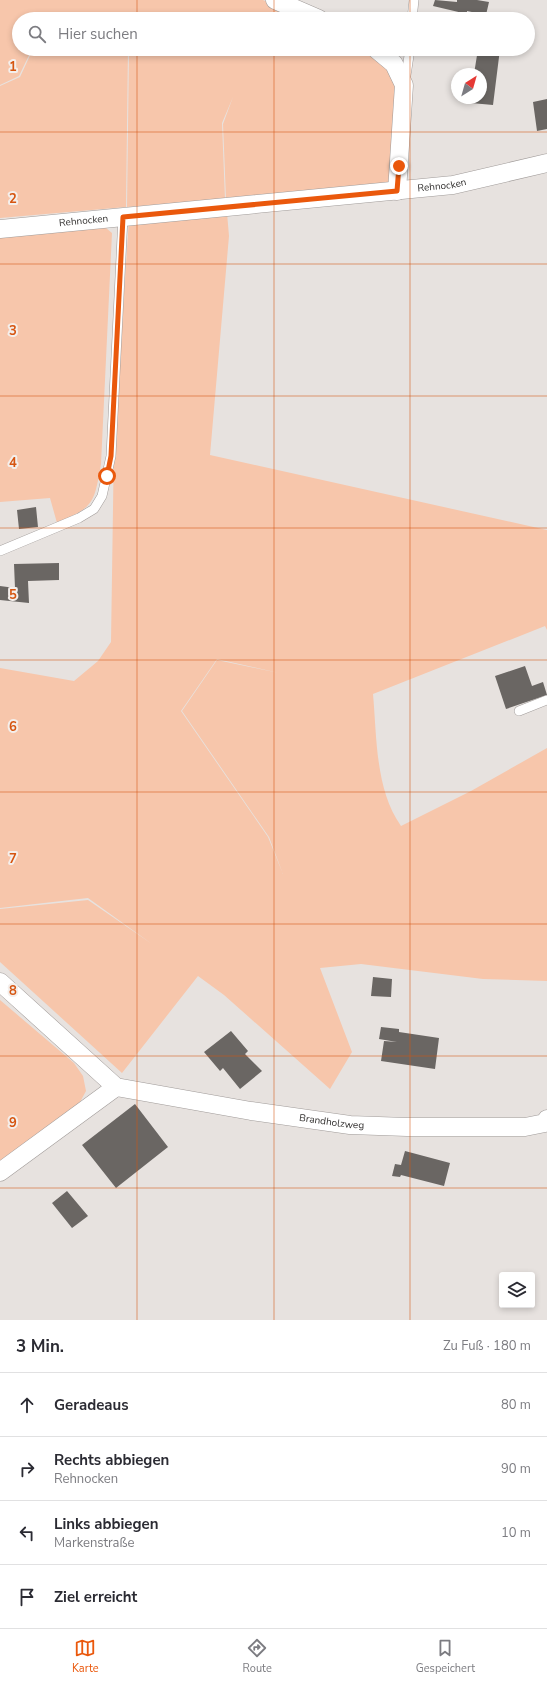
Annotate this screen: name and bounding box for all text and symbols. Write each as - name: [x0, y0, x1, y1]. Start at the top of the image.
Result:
- search box: [12, 12, 535, 56]
- icon: search: [26, 23, 48, 45]
- text: Hier suchen: [58, 24, 138, 44]
- text: 1: [9, 58, 17, 76]
- north arrow: [451, 68, 487, 104]
- route end: [390, 157, 408, 175]
- street label: Rehnocken: [417, 175, 468, 195]
- text: 2: [9, 190, 17, 208]
- street label: Rehnocken: [58, 212, 109, 230]
- text: 3: [9, 322, 17, 340]
- text: 4: [9, 454, 17, 472]
- route start: [98, 467, 116, 485]
- text: 5: [9, 586, 17, 604]
- text: 6: [9, 718, 17, 736]
- text: 7: [9, 850, 17, 868]
- text: 8: [9, 982, 17, 1000]
- street label: Brandholzweg: [298, 1111, 365, 1132]
- text: 9: [9, 1114, 17, 1132]
- map controls: [499, 1272, 535, 1308]
- button: layers: [499, 1272, 535, 1308]
- text: 3 Min.: [16, 1335, 64, 1358]
- text: Zu Fuß · 180 m: [443, 1337, 531, 1355]
- icon: ahead: [16, 1394, 38, 1416]
- text: Geradeaus: [54, 1395, 129, 1415]
- text: 80 m: [501, 1396, 531, 1414]
- text: Rechts abbiegen: [54, 1450, 169, 1470]
- icon: right: [16, 1458, 38, 1480]
- text: 90 m: [501, 1460, 531, 1478]
- text: Rehnocken: [54, 1470, 118, 1488]
- text: Links abbiegen: [54, 1514, 158, 1534]
- icon: left: [16, 1522, 38, 1544]
- text: 10 m: [501, 1524, 531, 1542]
- text: Markenstraße: [54, 1534, 134, 1552]
- icon: arrive: [16, 1586, 38, 1608]
- text: Ziel erreicht: [54, 1587, 137, 1607]
- tab: Karte: [72, 1637, 99, 1676]
- tab: Route: [243, 1637, 272, 1676]
- tab: Gespeichert: [416, 1637, 475, 1676]

